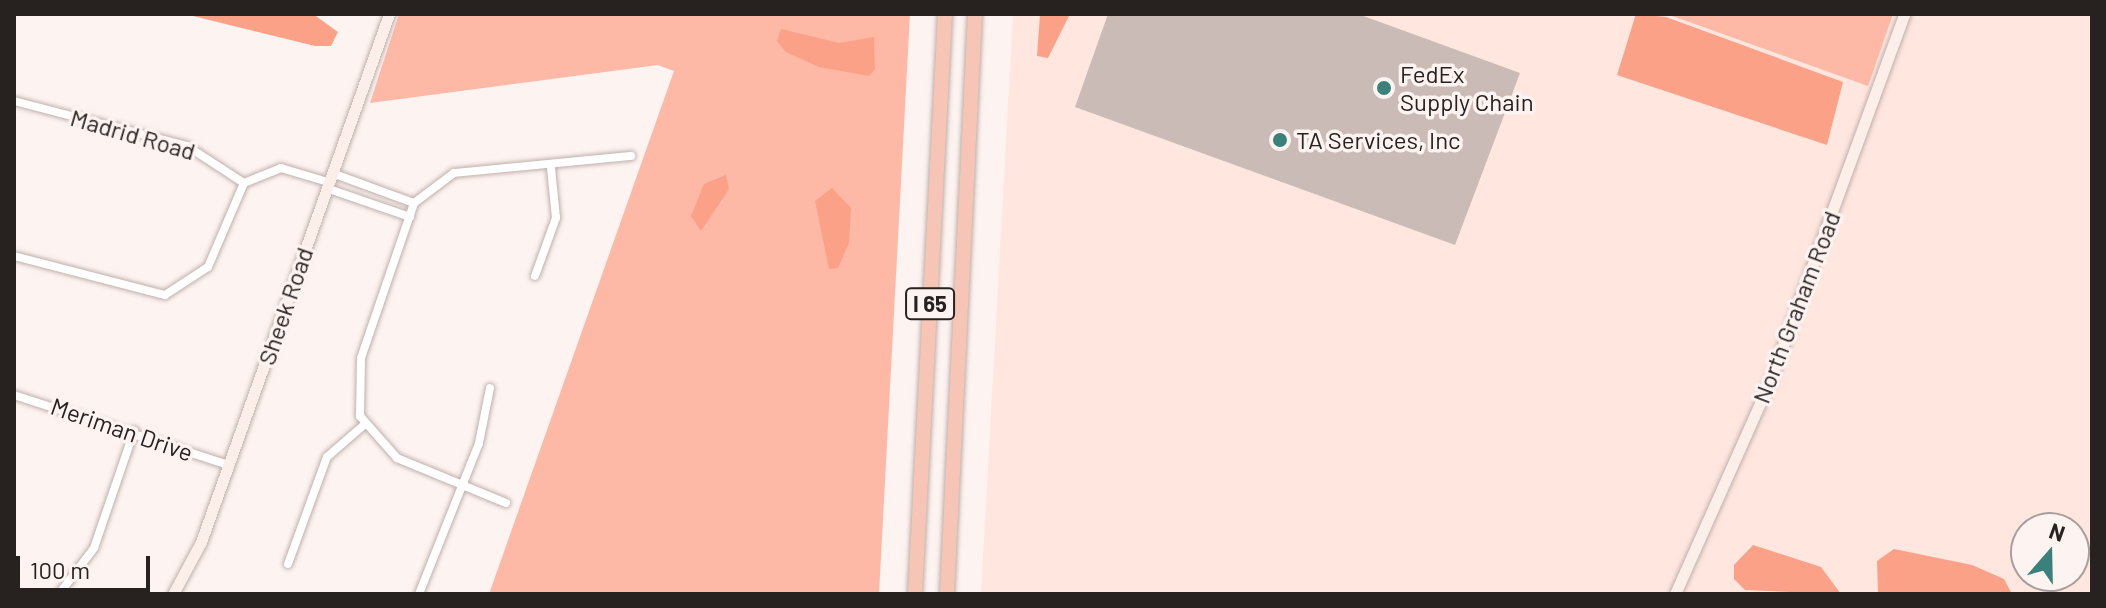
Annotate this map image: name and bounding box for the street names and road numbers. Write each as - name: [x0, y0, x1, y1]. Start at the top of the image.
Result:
- street label: Madrid Road: [67, 102, 199, 166]
- street label: North Graham Road: [1746, 207, 1846, 407]
- street label: Sheek Road: [251, 244, 319, 368]
- road number: I 65: [904, 286, 956, 322]
- street label: Meriman Drive: [47, 391, 197, 467]

